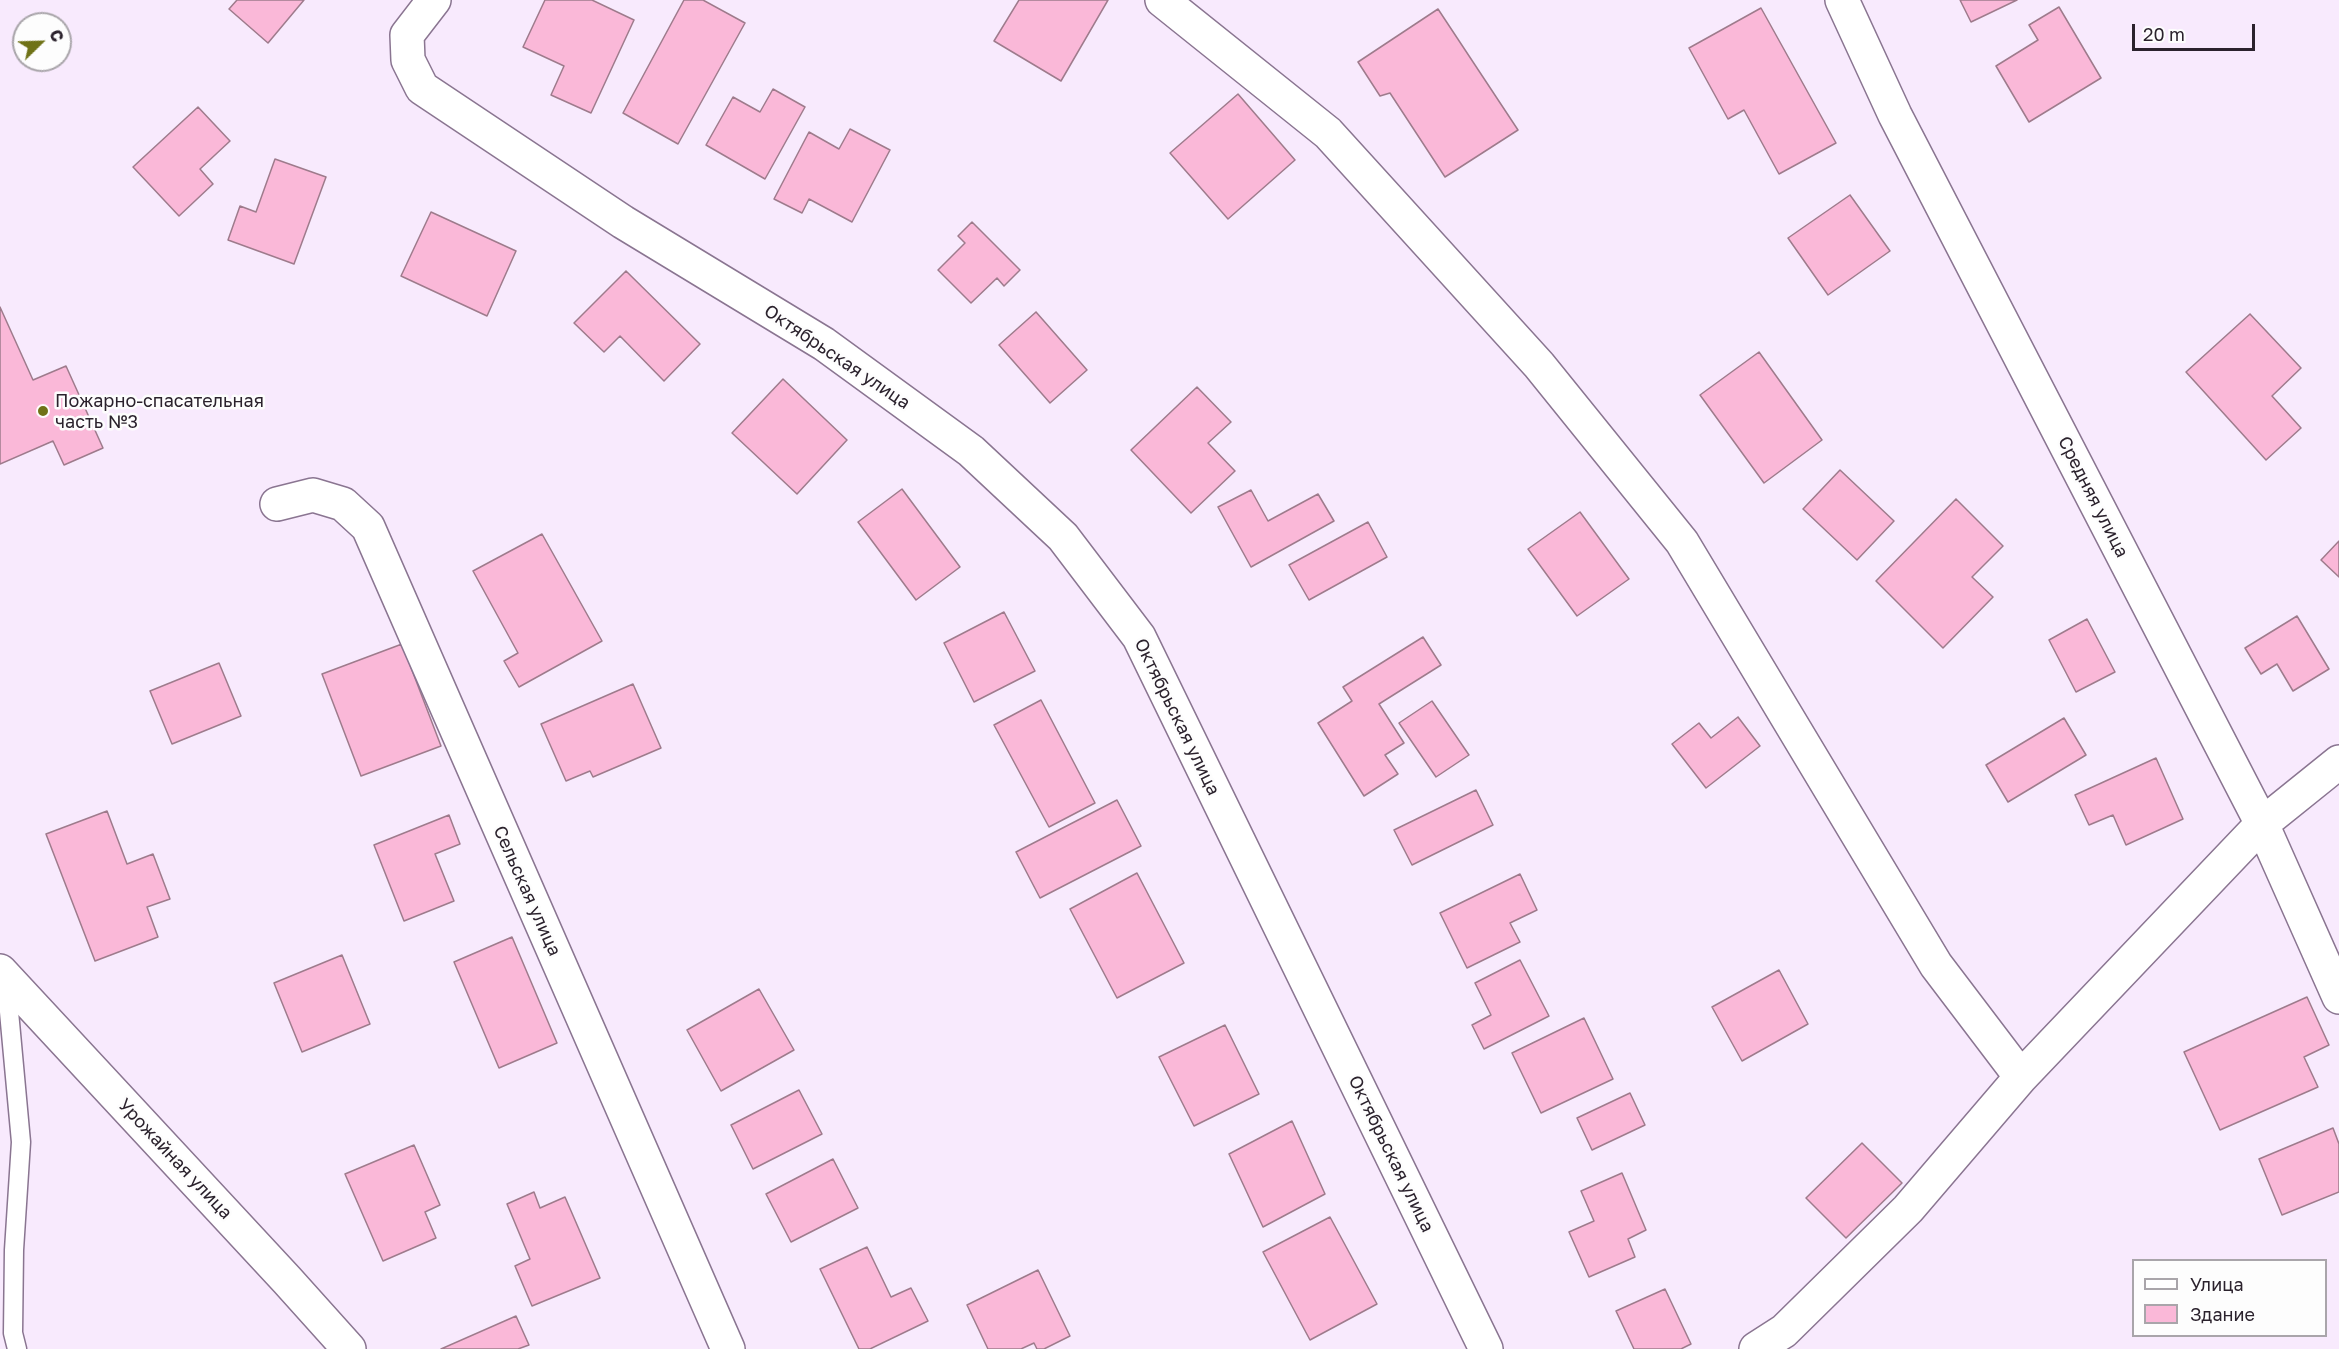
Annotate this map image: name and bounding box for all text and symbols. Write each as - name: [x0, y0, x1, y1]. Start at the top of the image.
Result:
- north arrow: [12, 12, 72, 72]
- scale bar: [2135, 12, 2258, 50]
- text: 20 m: [2143, 23, 2185, 45]
- text: С: [45, 27, 68, 45]
- street label: Октябрьская улица: [760, 300, 914, 414]
- place label: Пожарно-спасательная часть №3: [55, 390, 264, 432]
- marker: Пожарно-спасательная часть №3: [36, 404, 50, 418]
- street label: Средняя улица: [2053, 433, 2133, 561]
- street label: Октябрьская улица: [1130, 635, 1224, 799]
- street label: Сельская улица: [489, 823, 565, 959]
- street label: Октябрьская улица: [1344, 1072, 1438, 1236]
- street label: Урожайная улица: [114, 1094, 236, 1224]
- legend: [2132, 1259, 2327, 1337]
- text: Улица: [2190, 1273, 2244, 1295]
- text: Здание: [2190, 1303, 2255, 1325]

